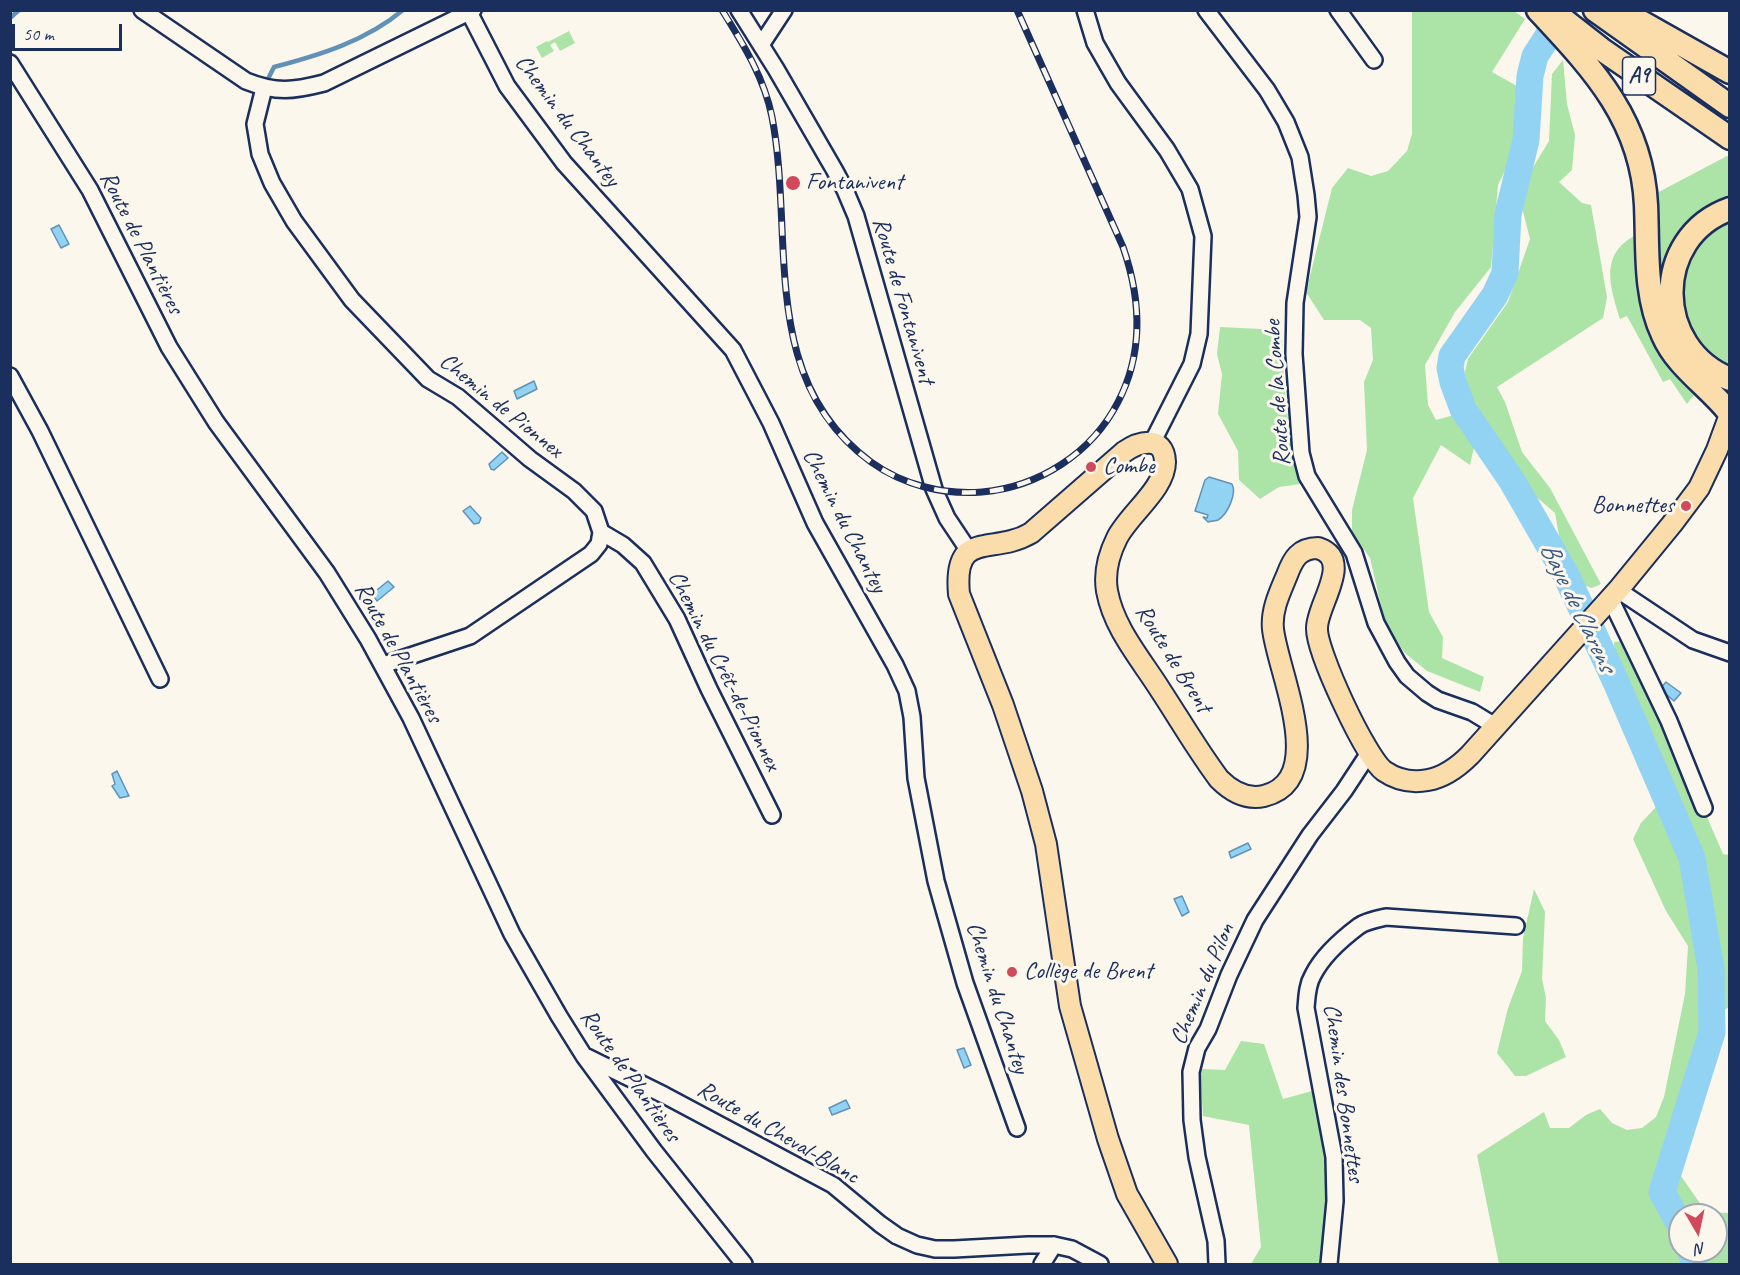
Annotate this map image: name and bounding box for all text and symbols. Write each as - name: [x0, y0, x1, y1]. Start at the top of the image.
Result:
- scale bar: [15, 12, 124, 50]
- text: 50 m: [23, 23, 54, 45]
- street label: Chemin du Chantey: [508, 49, 626, 193]
- road number: A9: [1622, 57, 1656, 95]
- street label: Route de Plantières: [93, 167, 189, 319]
- place label: Fontanivent: [806, 169, 903, 197]
- marker: Fontanivent: [784, 174, 802, 192]
- street label: Route de Fontanivent: [866, 215, 940, 387]
- street label: Route de la Combe: [1259, 319, 1297, 467]
- street label: Chemin de Pionnex: [433, 347, 569, 465]
- street label: Chemin du Chantey: [795, 444, 893, 598]
- place label: Combe: [1103, 453, 1154, 481]
- marker: Combe: [1084, 460, 1098, 474]
- place label: Bonnettes: [1592, 492, 1674, 520]
- marker: Bonnettes: [1679, 499, 1693, 513]
- water label: Baye de Clarens: [1532, 537, 1622, 677]
- street label: Chemin du Crêt-de-Pionnex: [661, 566, 787, 776]
- street label: Route de Plantières: [348, 578, 448, 728]
- street label: Route de Brent: [1128, 600, 1218, 718]
- street label: Chemin du Chantey: [959, 919, 1035, 1077]
- street label: Chemin du Pilon: [1165, 919, 1241, 1049]
- place label: Collège de Brent: [1024, 958, 1153, 986]
- marker: Collège de Brent: [1005, 965, 1019, 979]
- street label: Chemin des Bonnettes: [1316, 1002, 1370, 1184]
- street label: Route de Plantières: [573, 1004, 687, 1148]
- street label: Route du Cheval-Blanc: [692, 1075, 864, 1191]
- north arrow: [1668, 1203, 1728, 1263]
- text: N: [1694, 1238, 1707, 1259]

